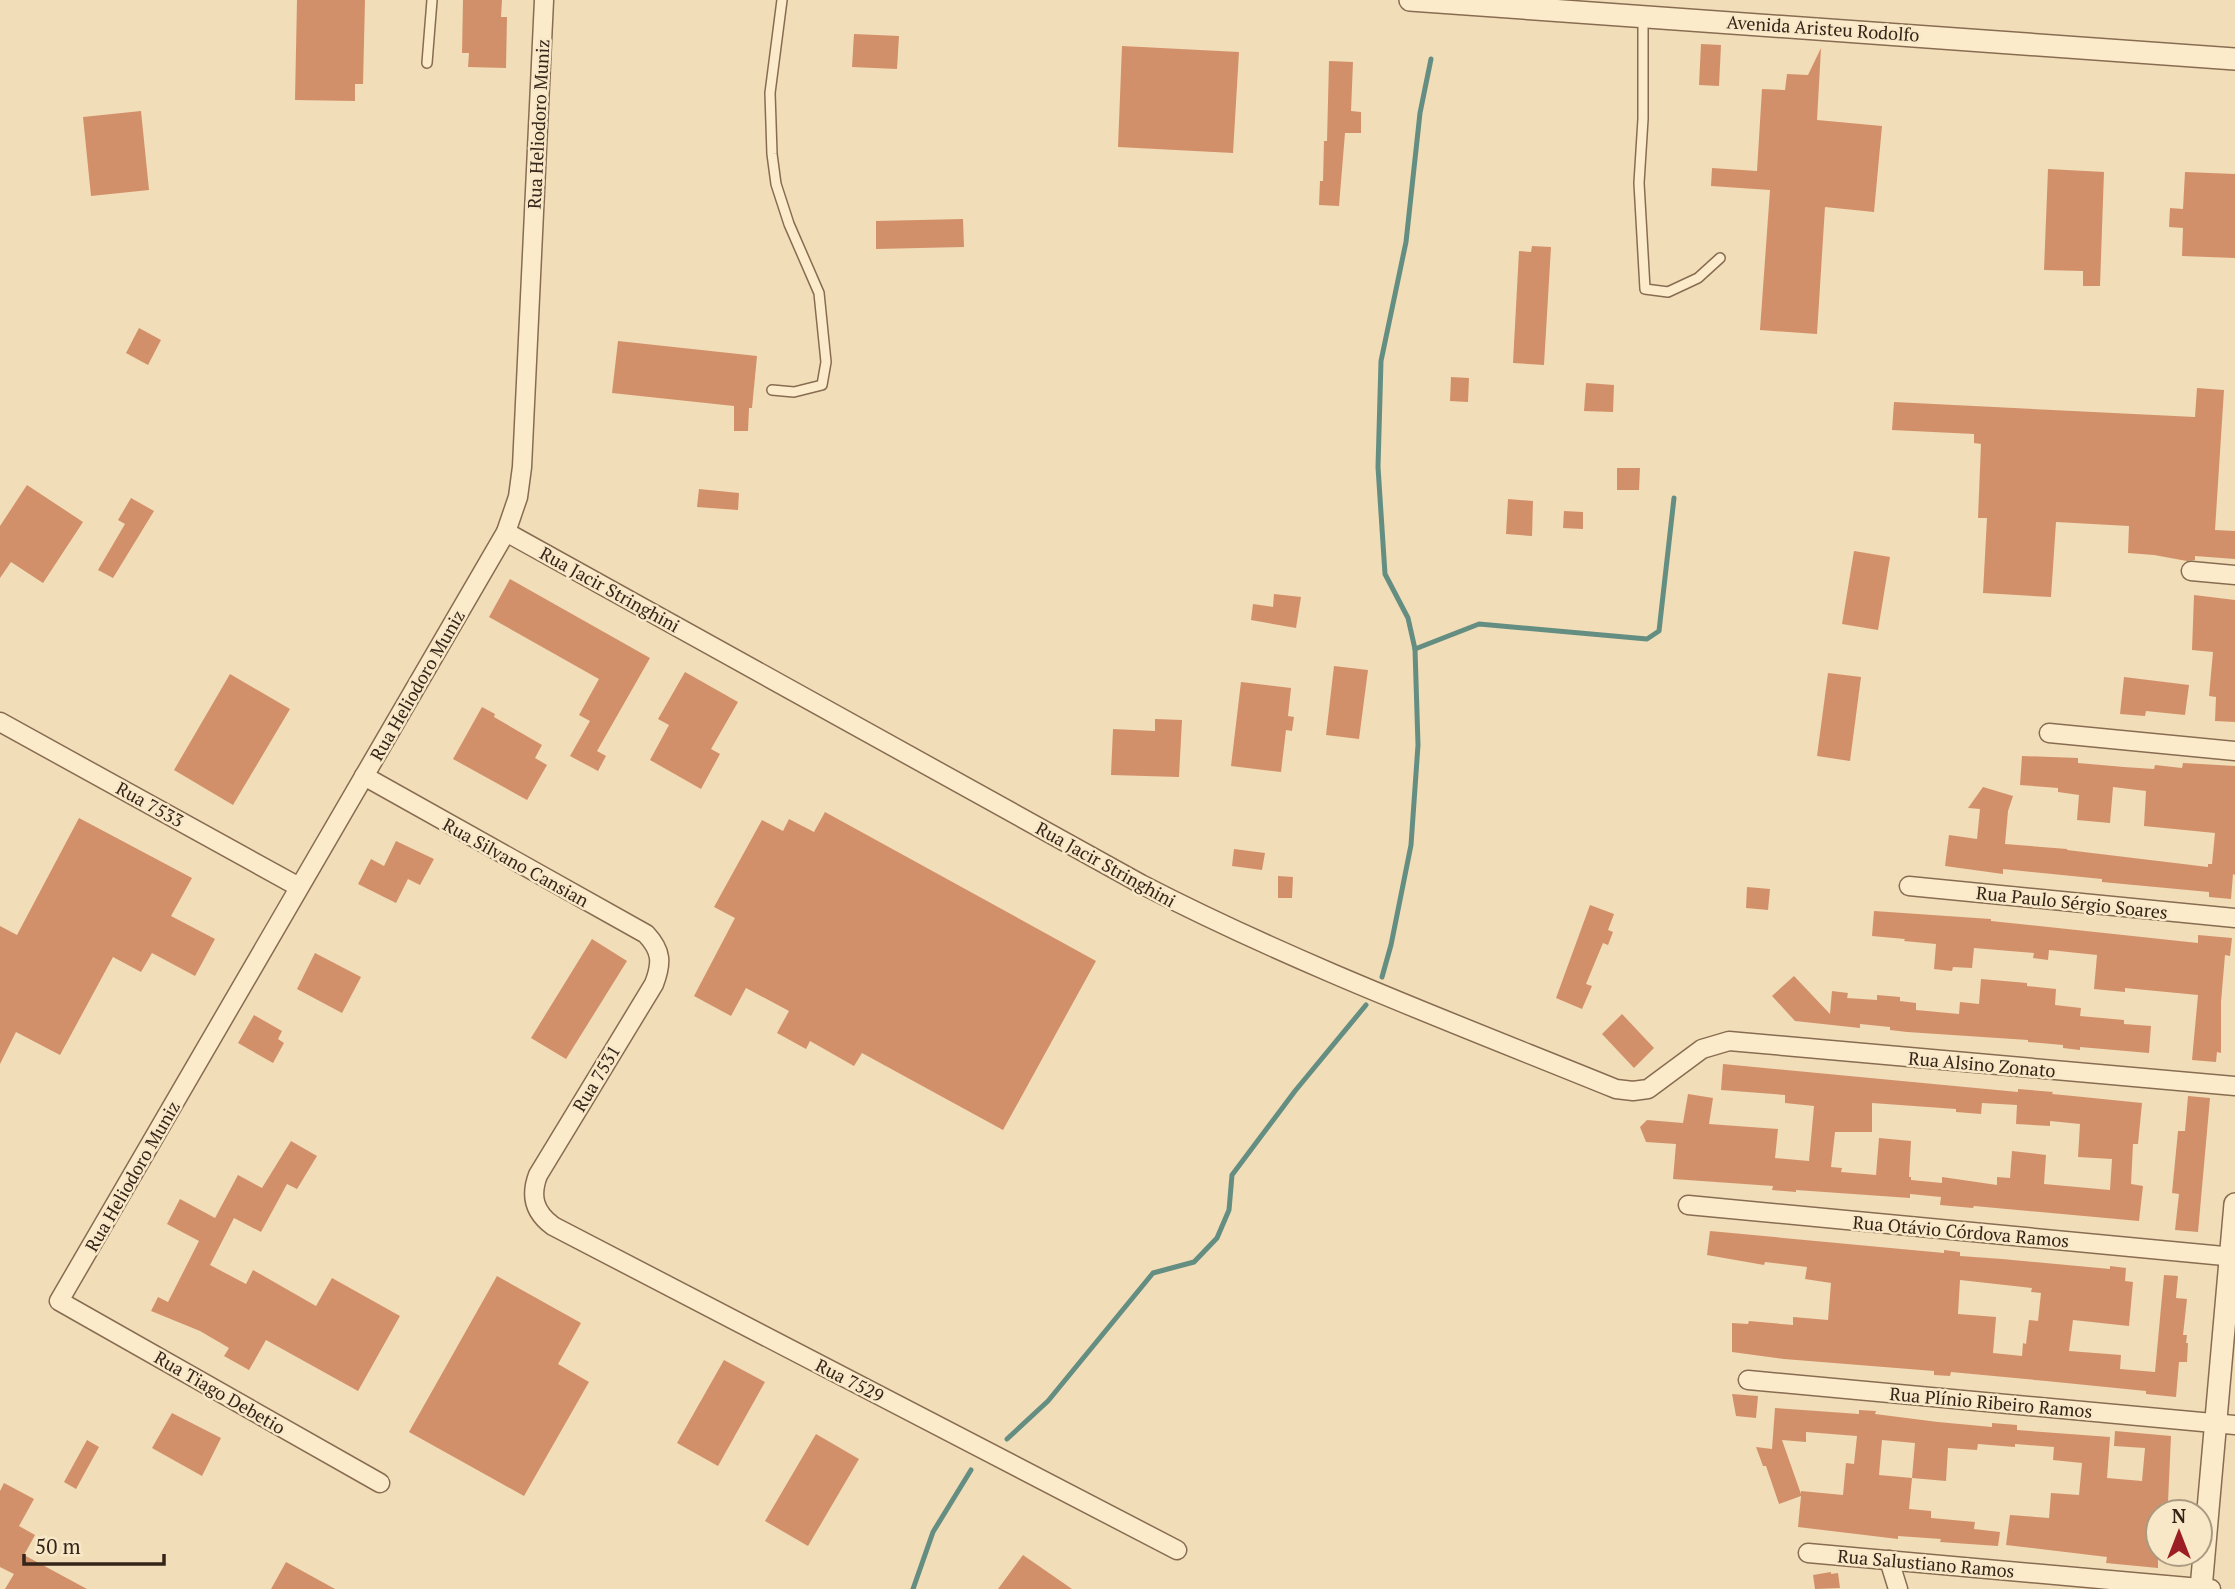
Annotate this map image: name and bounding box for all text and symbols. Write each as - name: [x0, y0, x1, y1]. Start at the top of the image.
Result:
- street label: Avenida Aristeu Rodolfo: [1726, 9, 1920, 47]
- street label: Rua Heliodoro Muniz: [522, 38, 554, 210]
- street label: Rua Jacir Stringhini: [536, 541, 684, 637]
- street label: Rua Heliodoro Muniz: [364, 605, 470, 765]
- street label: Rua 7533: [112, 776, 188, 832]
- street label: Rua Silvano Cansian: [439, 812, 594, 912]
- street label: Rua Jacir Stringhini: [1032, 816, 1180, 912]
- street label: Rua Paulo Sérgio Soares: [1975, 880, 2169, 924]
- street label: Rua 7531: [567, 1040, 625, 1116]
- street label: Rua Alsino Zonato: [1907, 1046, 2057, 1082]
- street label: Rua Heliodoro Muniz: [79, 1096, 185, 1256]
- street label: Rua Otávio Córdova Ramos: [1852, 1210, 2070, 1252]
- street label: Rua Tiago Debetio: [150, 1345, 290, 1439]
- street label: Rua 7529: [812, 1353, 888, 1407]
- street label: Rua Plínio Ribeiro Ramos: [1889, 1381, 2093, 1423]
- north arrow: [2144, 1498, 2214, 1568]
- text: N: [2172, 1503, 2187, 1528]
- scale bar: [24, 1522, 164, 1566]
- text: 50 m: [35, 1532, 81, 1560]
- street label: Rua Salustiano Ramos: [1836, 1543, 2016, 1583]

